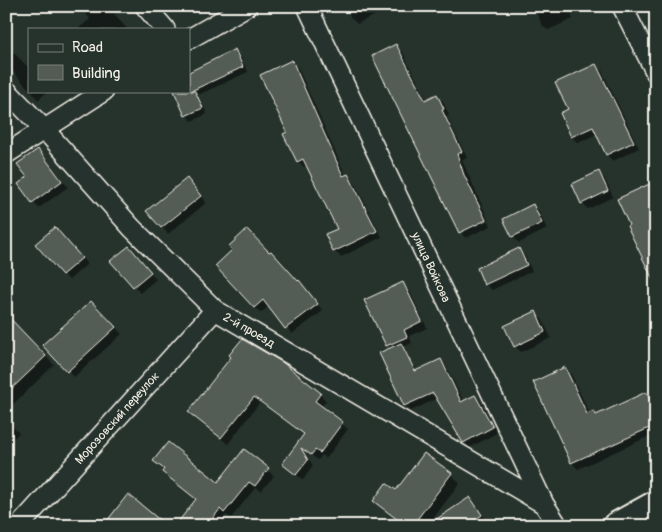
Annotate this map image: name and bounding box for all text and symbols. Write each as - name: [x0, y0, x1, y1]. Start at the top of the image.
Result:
- legend: [28, 28, 190, 92]
- text: Road: [72, 38, 103, 57]
- text: Building: [72, 64, 120, 83]
- street label: улица Войкова: [407, 229, 453, 305]
- street label: 2-й проезд: [220, 310, 278, 352]
- street label: Морозовский переулок: [72, 369, 163, 468]

